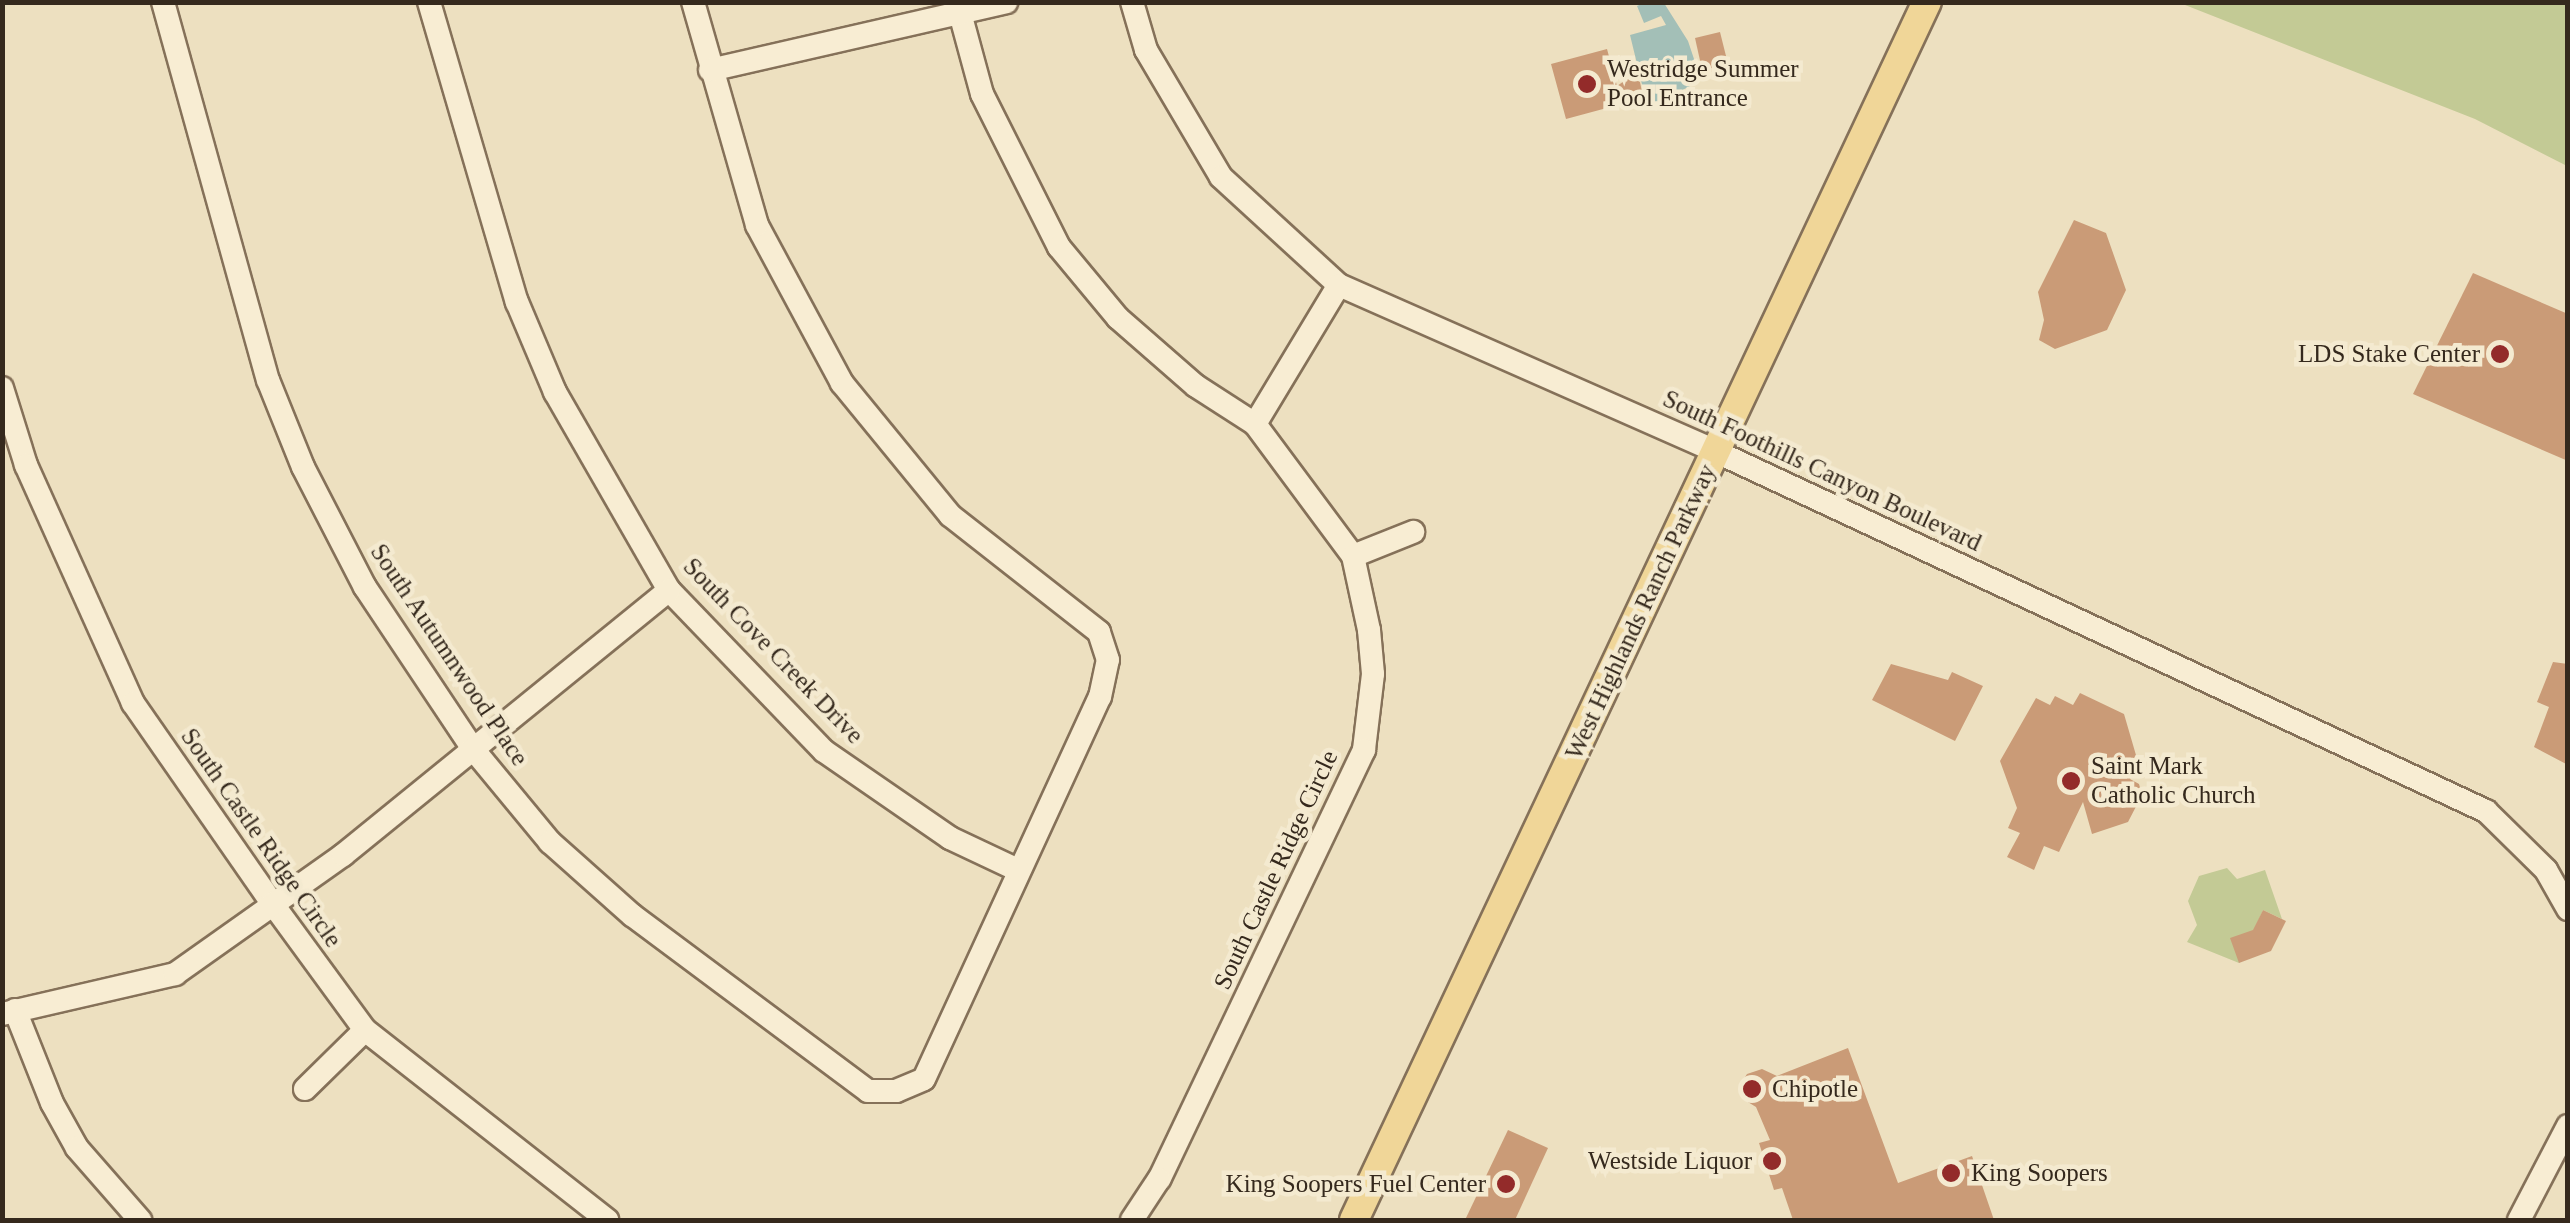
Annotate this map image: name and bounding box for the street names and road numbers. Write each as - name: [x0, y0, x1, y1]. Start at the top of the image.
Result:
- street label: South Foothills Canyon Boulevard: [1658, 384, 1986, 558]
- street label: West Highlands Ranch Parkway: [1559, 460, 1723, 764]
- street label: South Autumnwood Place: [363, 538, 535, 772]
- street label: South Cove Creek Drive: [677, 552, 869, 750]
- street label: South Castle Ridge Circle: [174, 723, 348, 953]
- street label: South Castle Ridge Circle: [1207, 746, 1345, 994]

